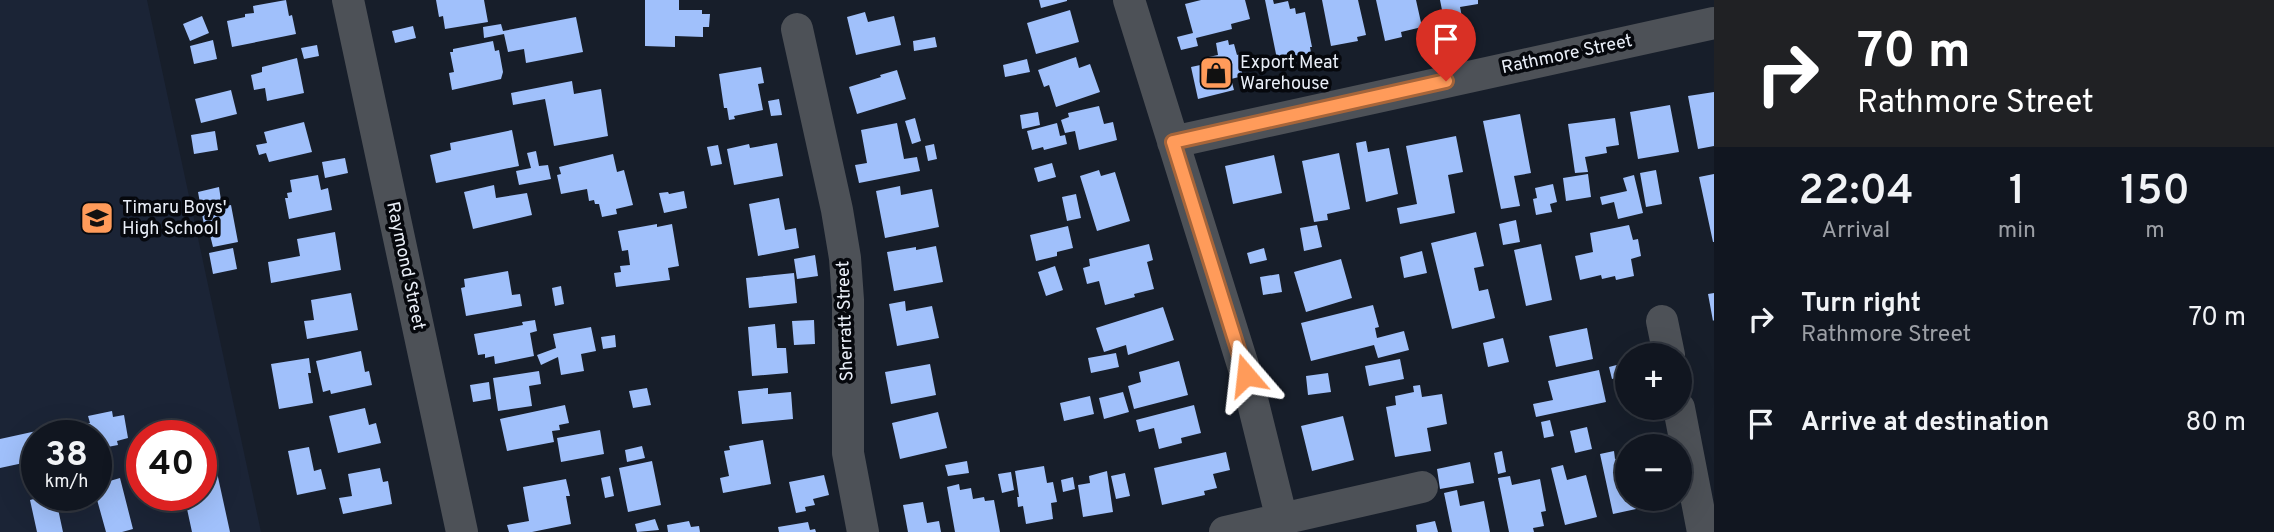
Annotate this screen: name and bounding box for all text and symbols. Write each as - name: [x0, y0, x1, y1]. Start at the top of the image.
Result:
- pin: [1416, 9, 1476, 81]
- icon: arrive: [1427, 20, 1465, 58]
- text: 70 m: [1857, 23, 1971, 85]
- icon: right: [1742, 28, 1833, 119]
- street label: Rathmore Street: [1499, 30, 1635, 80]
- place label: Export Meat Warehouse: [1240, 52, 1339, 96]
- shop icon: Export Meat Warehouse: [1197, 54, 1235, 92]
- text: Rathmore Street: [1857, 84, 2094, 124]
- text: 22:04: [1798, 166, 1914, 219]
- text: 1: [2009, 166, 2025, 219]
- text: 150: [2120, 166, 2190, 219]
- place label: Timaru Boys' High School: [122, 197, 227, 241]
- school or university icon: Timaru Boys' High School: [78, 199, 116, 237]
- street label: Raymond Street: [380, 200, 430, 332]
- text: Arrival: [1822, 217, 1890, 246]
- text: min: [1998, 217, 2036, 246]
- text: m: [2145, 217, 2165, 246]
- street label: Sherratt Street: [832, 260, 860, 382]
- text: Turn right: [1801, 288, 1921, 321]
- icon: right: [1742, 300, 1780, 338]
- text: 70 m: [2188, 302, 2246, 335]
- text: Rathmore Street: [1801, 321, 1971, 350]
- position arrow: [1209, 338, 1283, 412]
- map controls: [1615, 343, 1692, 511]
- button: +: [1615, 343, 1692, 420]
- icon: arrive: [1742, 405, 1780, 443]
- text: Arrive at destination: [1801, 407, 2049, 440]
- text: 80 m: [2186, 407, 2246, 440]
- speed limit sign: 40: [126, 420, 217, 511]
- text: 38: [45, 434, 88, 478]
- button: −: [1615, 434, 1692, 511]
- text: km/h: [45, 471, 88, 494]

